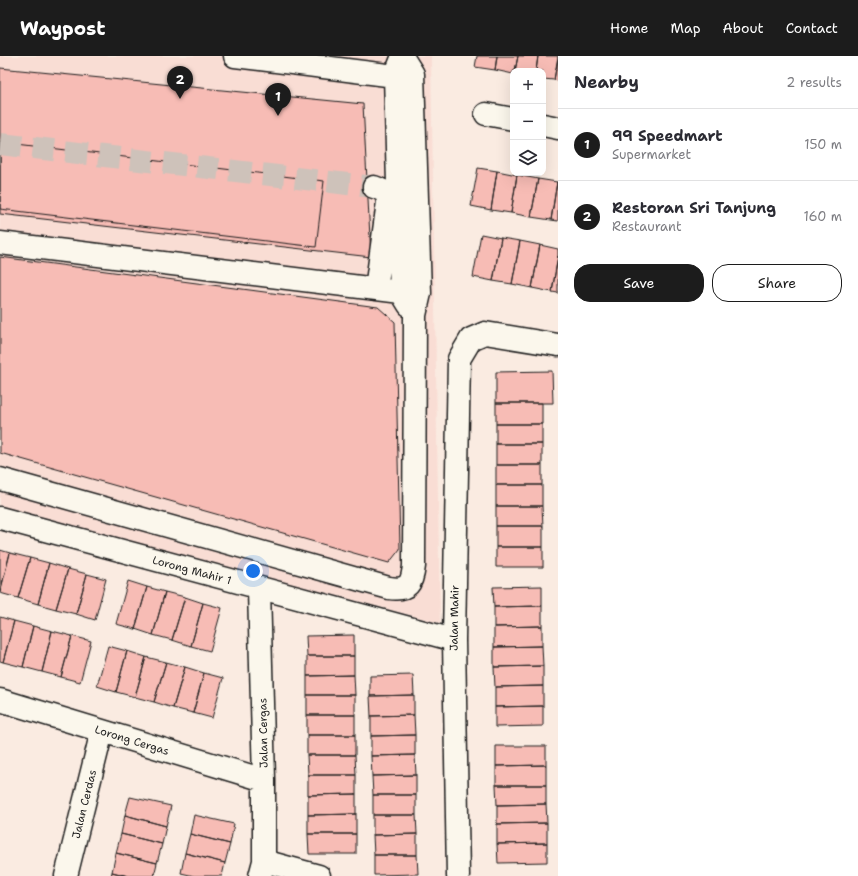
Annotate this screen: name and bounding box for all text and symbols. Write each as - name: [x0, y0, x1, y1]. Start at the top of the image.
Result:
- text: Waypost: [20, 16, 105, 41]
- text: Home: [610, 19, 649, 37]
- text: Map: [671, 19, 701, 37]
- text: About: [723, 19, 764, 37]
- text: Contact: [786, 19, 838, 37]
- pin: 2: [167, 66, 193, 99]
- map controls: [510, 68, 546, 176]
- button: +: [510, 68, 546, 104]
- text: Nearby: [574, 71, 639, 93]
- text: 2 results: [786, 74, 842, 91]
- pin: 1: [265, 83, 291, 116]
- button: −: [510, 104, 546, 140]
- text: 99 Speedmart: [612, 126, 723, 146]
- text: 1: [584, 136, 590, 153]
- text: 150 m: [804, 136, 842, 153]
- button: layers: [510, 140, 546, 176]
- text: Supermarket: [612, 146, 691, 163]
- text: Restoran Sri Tanjung: [612, 198, 776, 218]
- text: 2: [582, 208, 592, 225]
- text: 160 m: [804, 208, 842, 225]
- text: Restaurant: [612, 218, 682, 235]
- button: Save: [574, 264, 704, 302]
- button: Share: [712, 264, 842, 302]
- street label: Lorong Mahir 1: [151, 553, 233, 588]
- your location: [243, 561, 263, 581]
- street label: Jalan Mahir: [446, 585, 463, 651]
- street label: Jalan Cergas: [255, 698, 272, 768]
- street label: Lorong Cergas: [93, 722, 171, 759]
- street label: Jalan Cerdas: [69, 768, 100, 840]

